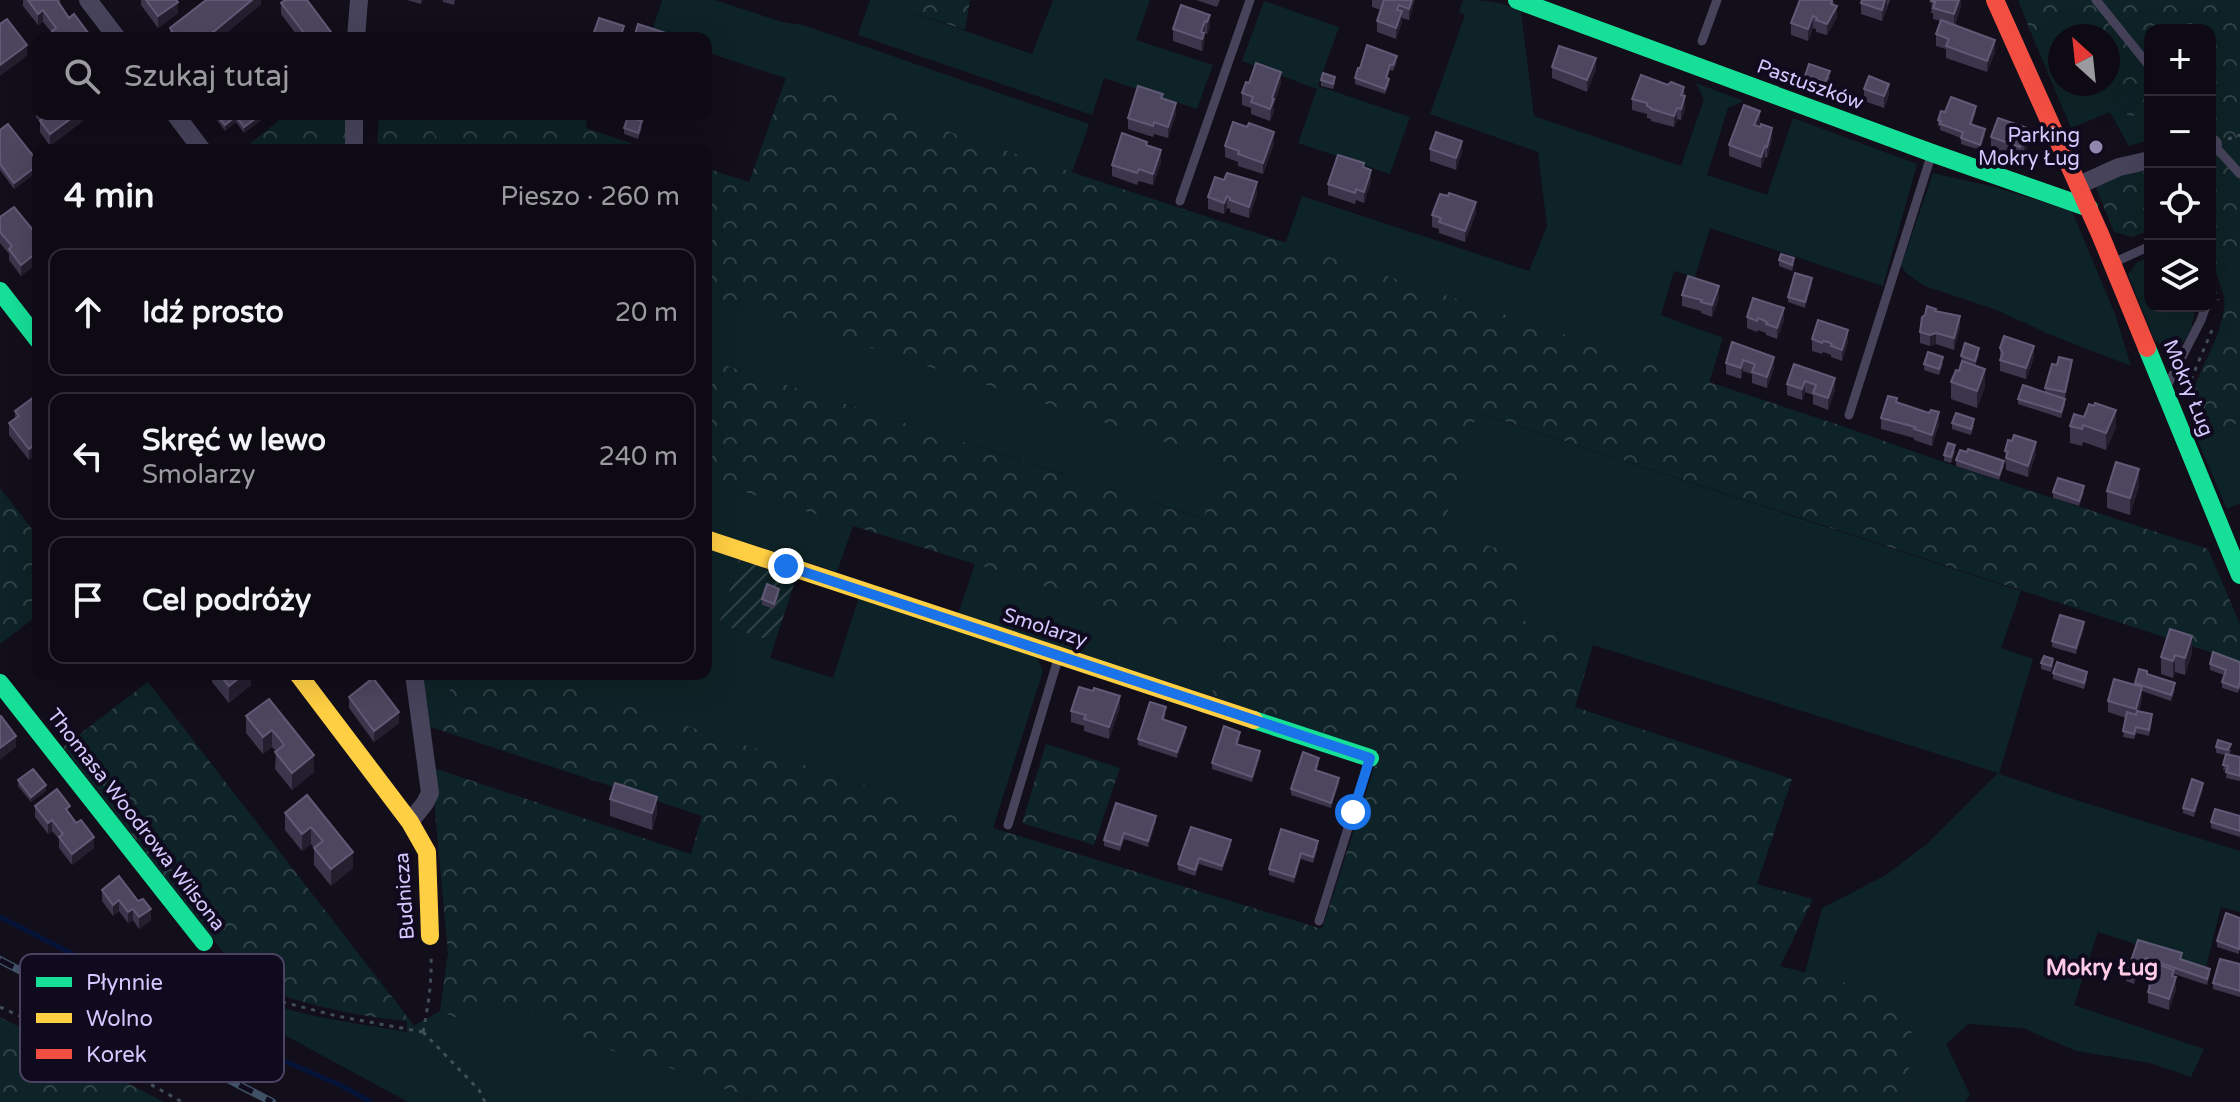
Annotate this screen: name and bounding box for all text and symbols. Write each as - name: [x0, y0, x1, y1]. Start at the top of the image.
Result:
- north arrow: [2048, 24, 2120, 96]
- map controls: [2144, 24, 2216, 312]
- button: +: [2144, 24, 2216, 96]
- search box: [32, 32, 712, 120]
- icon: search: [60, 54, 104, 98]
- street label: Pastuszków: [1753, 55, 1867, 115]
- text: Szukaj tutaj: [124, 58, 290, 95]
- button: −: [2144, 96, 2216, 168]
- place label: Parking Mokry Ług: [1978, 124, 2080, 171]
- marker: Parking Mokry Ług: [2087, 138, 2105, 156]
- button: locate: [2144, 168, 2216, 240]
- text: 4 min: [64, 176, 155, 217]
- text: Pieszo · 260 m: [500, 181, 680, 212]
- button: layers: [2144, 240, 2216, 312]
- icon: ahead: [66, 290, 110, 334]
- text: Idź prosto: [142, 294, 284, 331]
- text: 20 m: [615, 297, 678, 328]
- street label: Mokry Ług: [2158, 336, 2218, 440]
- text: Skręć w lewo: [142, 422, 326, 459]
- icon: left: [66, 434, 110, 478]
- text: 240 m: [598, 441, 678, 472]
- text: Smolarzy: [142, 459, 255, 490]
- route end: [768, 548, 804, 584]
- icon: arrive: [66, 578, 110, 622]
- text: Cel podróży: [142, 582, 311, 619]
- street label: Smolarzy: [1000, 603, 1090, 653]
- street label: Thomasa Woodrowa Wilsona: [42, 704, 230, 936]
- route start: [1335, 794, 1371, 830]
- street label: Budnicza: [390, 851, 420, 941]
- legend: [20, 954, 284, 1082]
- district label: Mokry Ług: [2046, 955, 2158, 981]
- text: Płynnie: [86, 970, 163, 996]
- text: Wolno: [86, 1006, 153, 1032]
- text: Korek: [86, 1042, 147, 1068]

